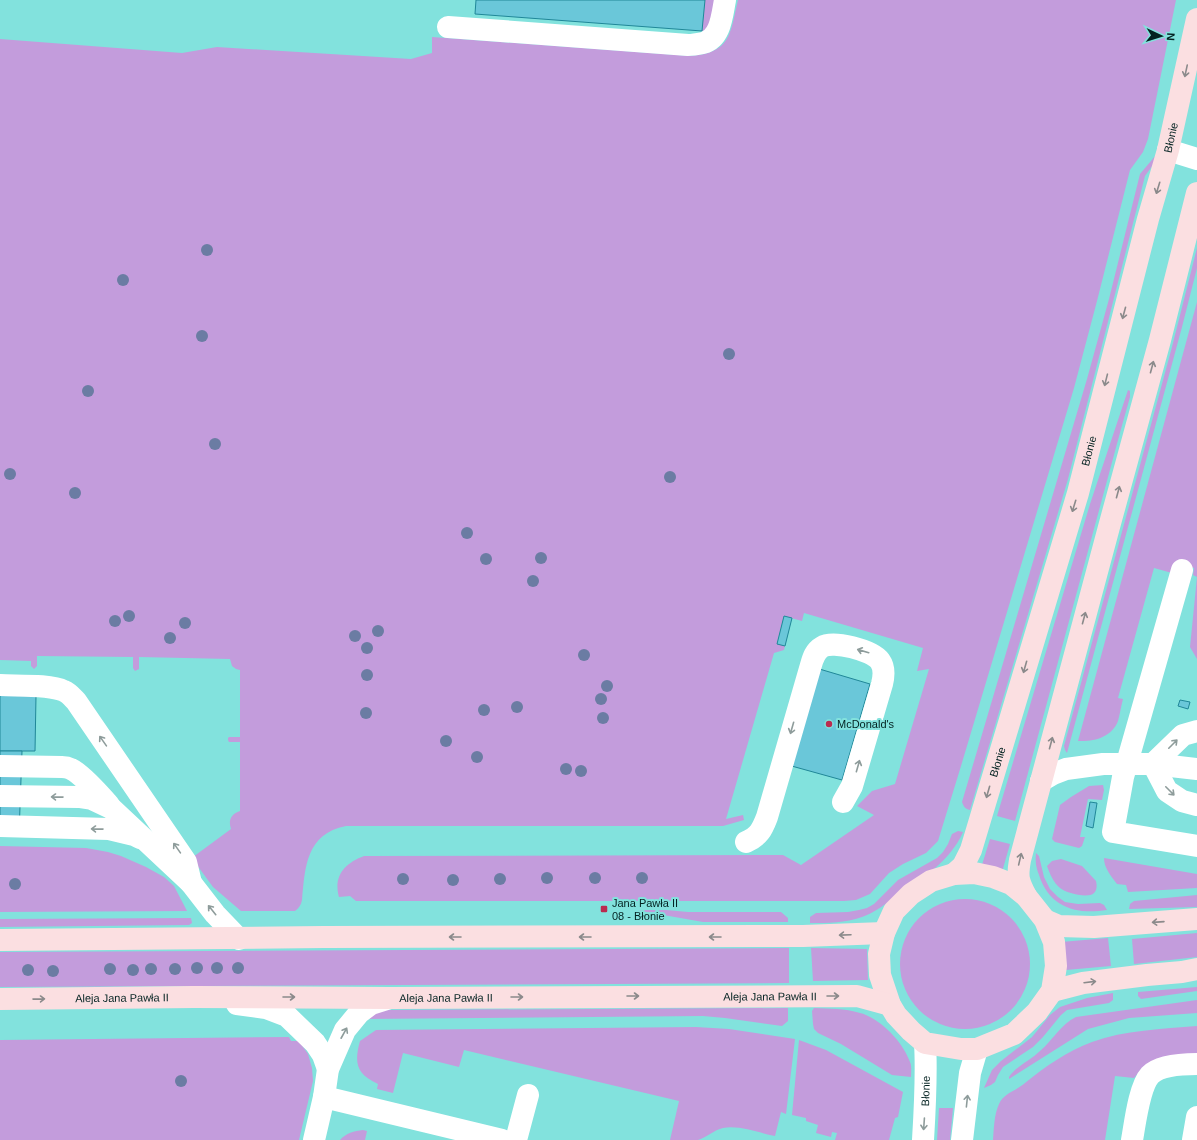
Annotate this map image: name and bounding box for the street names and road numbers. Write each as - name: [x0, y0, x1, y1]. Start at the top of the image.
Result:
- street label: Błonie: [1162, 121, 1180, 154]
- street label: Błonie: [1079, 435, 1098, 467]
- street label: Błonie: [987, 745, 1008, 778]
- street label: Aleja Jana Pawła II: [723, 990, 817, 1003]
- street label: Aleja Jana Pawła II: [75, 991, 169, 1004]
- street label: Aleja Jana Pawła II: [399, 992, 493, 1004]
- street label: Błonie: [919, 1076, 932, 1107]

